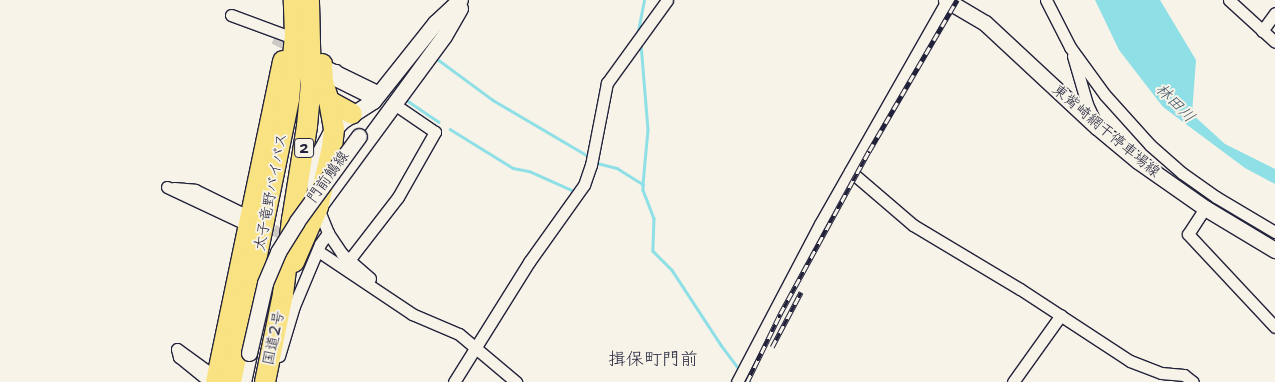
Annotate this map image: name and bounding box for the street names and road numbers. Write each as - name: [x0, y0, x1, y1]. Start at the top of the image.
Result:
- street label: 東觜崎網干停車場線: [1049, 81, 1163, 181]
- street label: 太子竜野バイパス: [251, 131, 291, 253]
- road number: 2: [294, 136, 314, 160]
- street label: 門前鵤線: [303, 147, 353, 207]
- street label: 国道2号: [259, 309, 289, 367]

